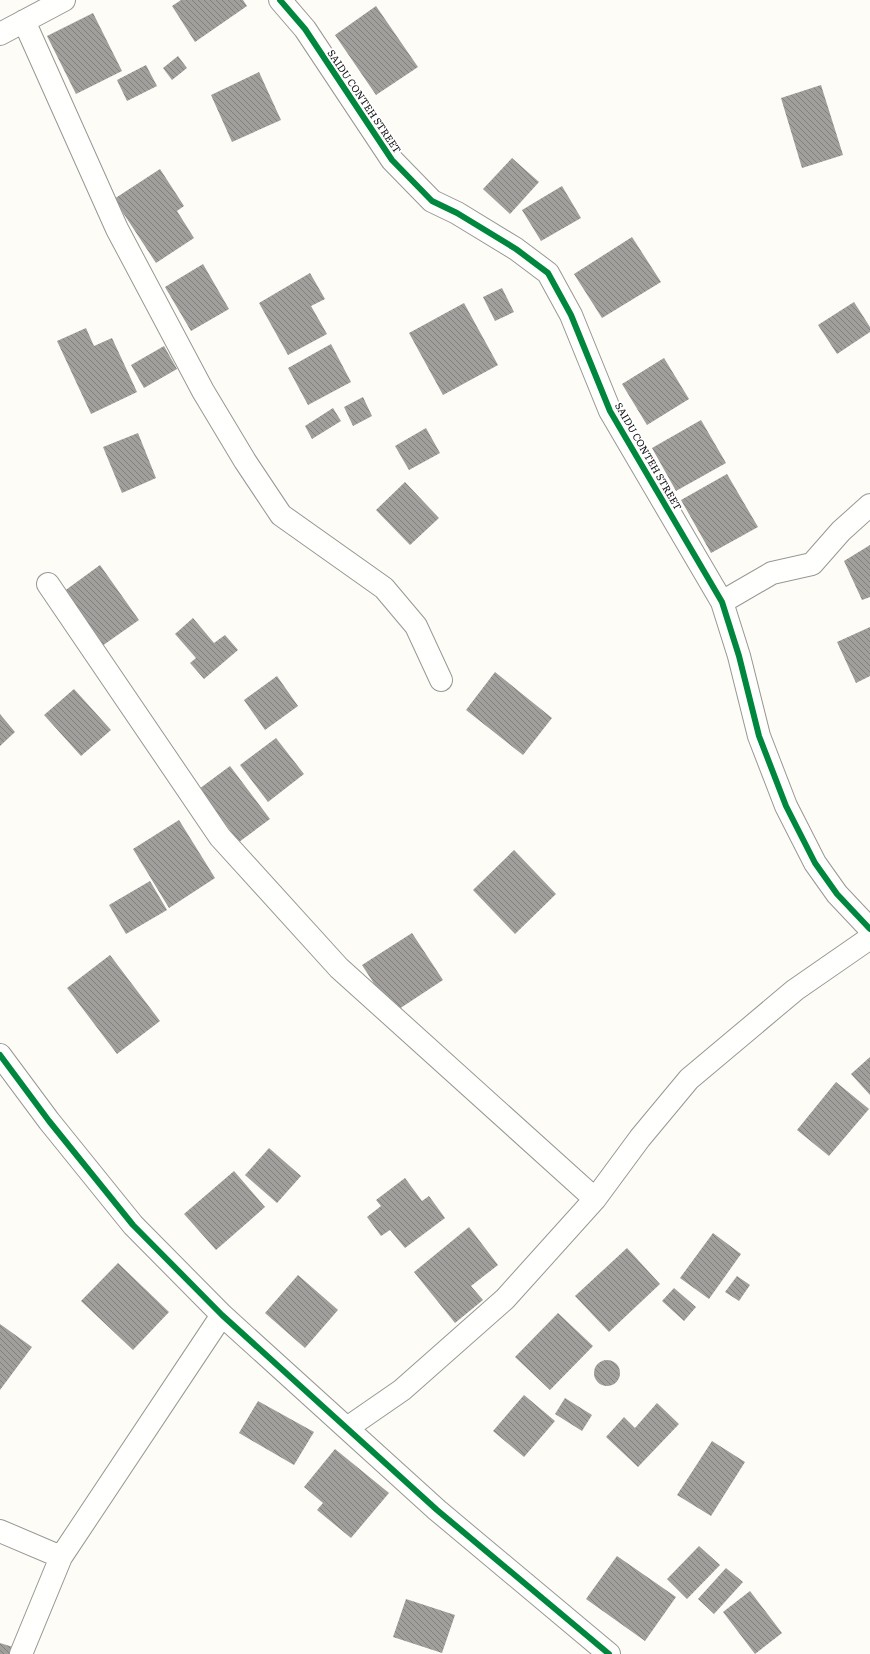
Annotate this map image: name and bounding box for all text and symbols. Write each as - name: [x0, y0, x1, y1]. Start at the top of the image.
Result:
- street label: SAIDU CONTEH STREET: [325, 46, 405, 156]
- street label: SAIDU CONTEH STREET: [612, 399, 686, 513]

